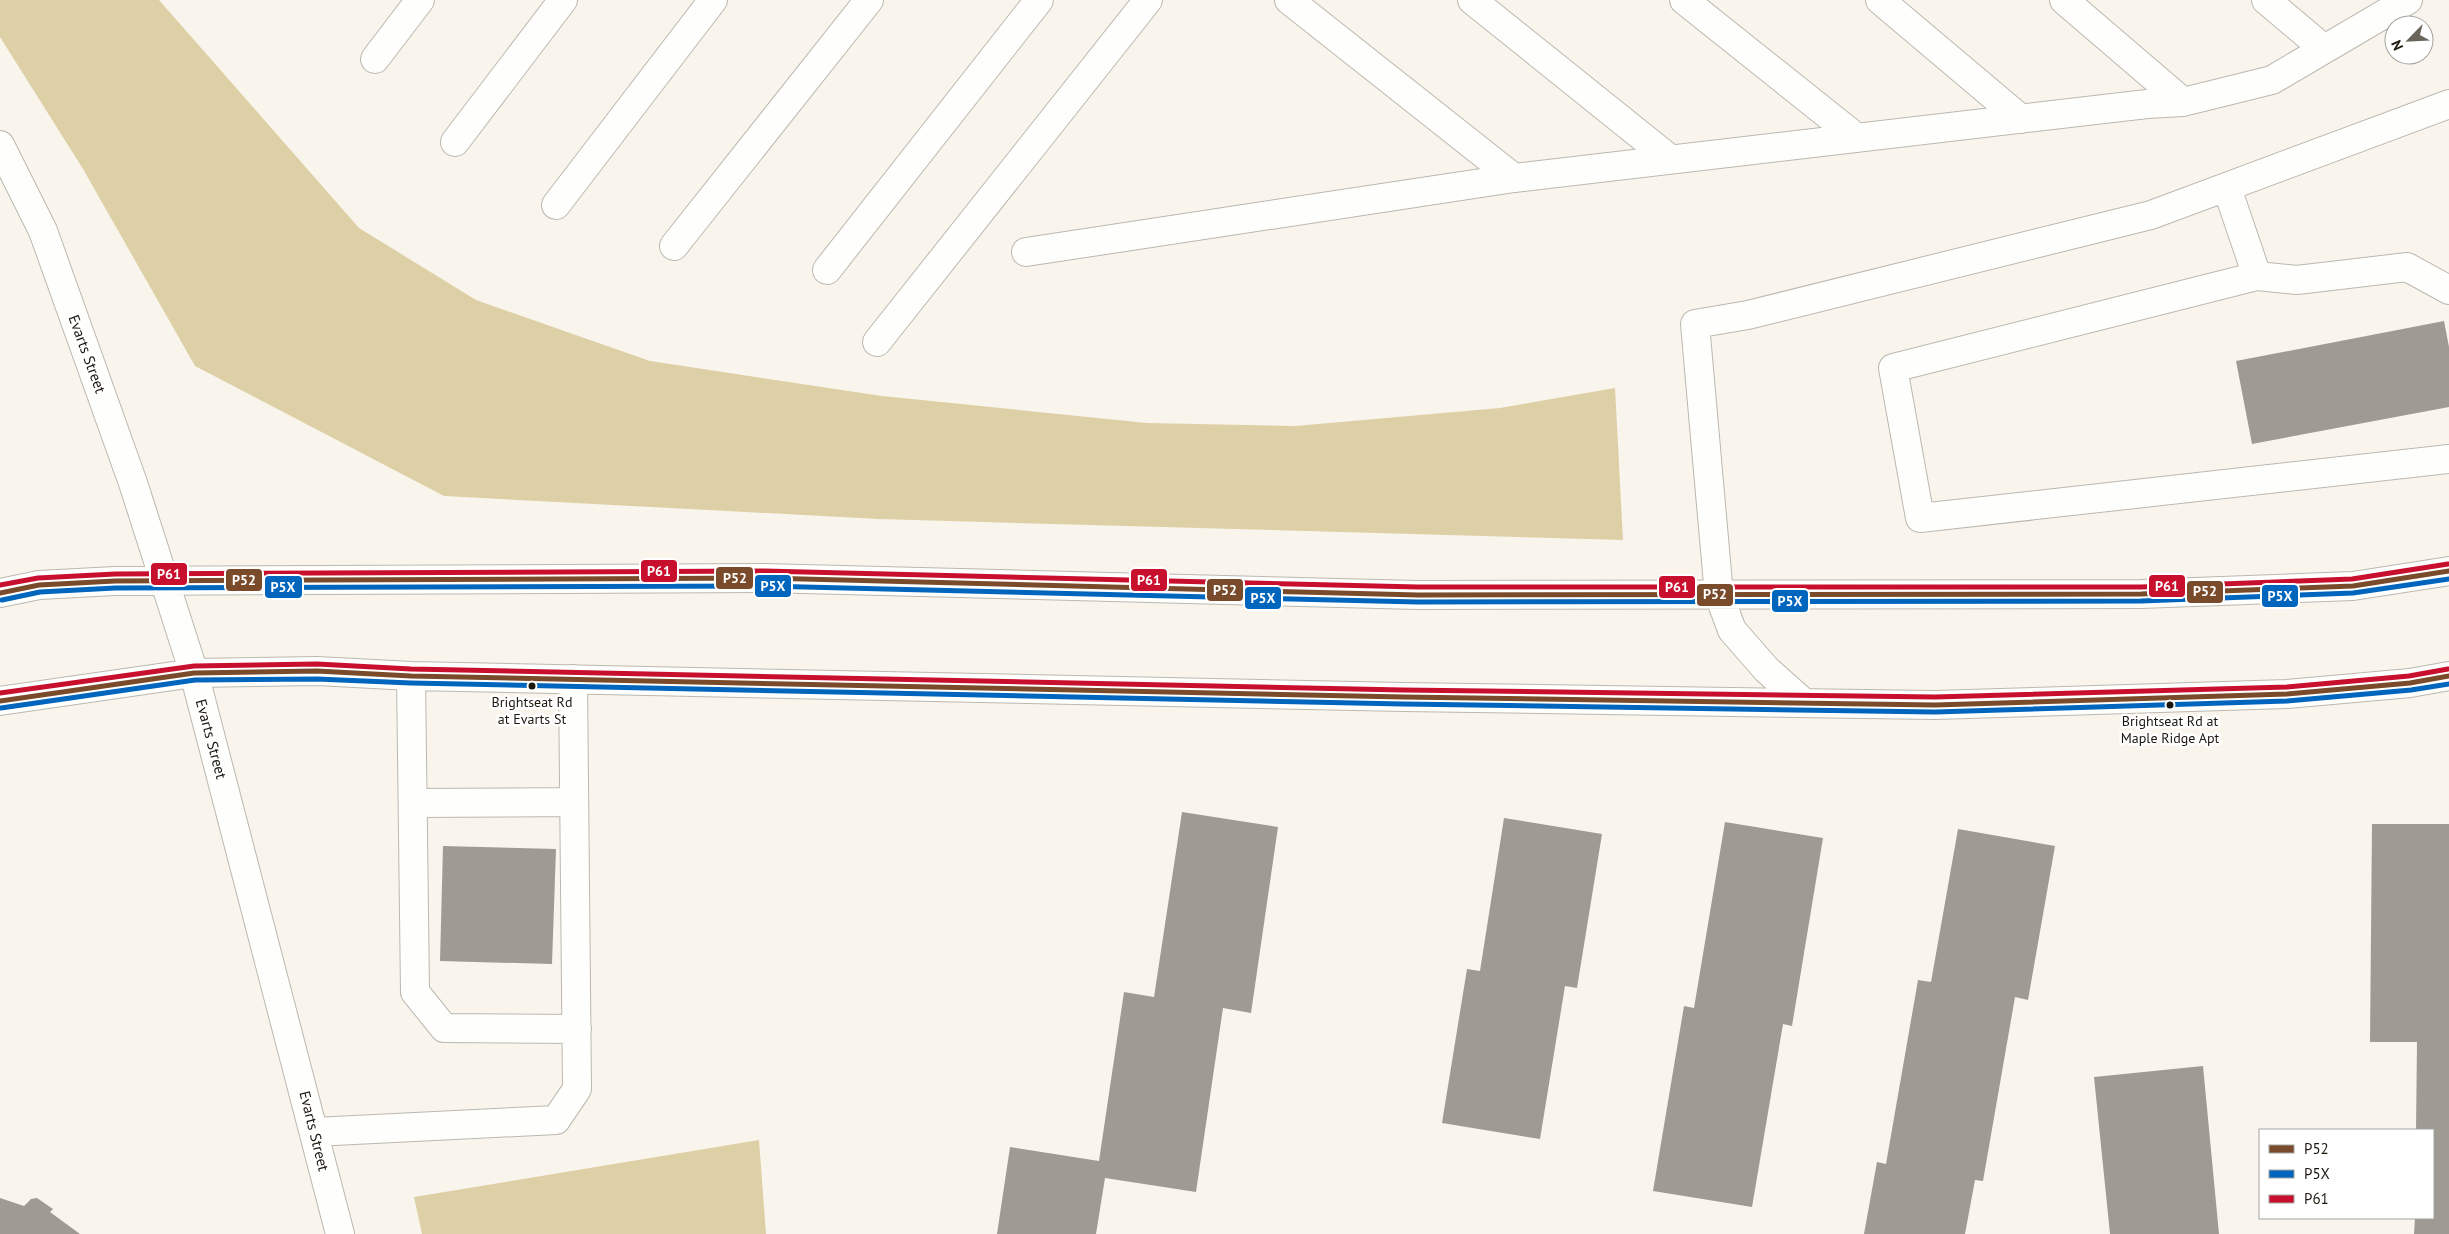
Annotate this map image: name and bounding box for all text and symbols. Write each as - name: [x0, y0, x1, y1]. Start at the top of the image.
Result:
- north arrow: [2384, 15, 2434, 65]
- text: N: [2387, 37, 2407, 53]
- street label: Evarts Street: [65, 312, 110, 396]
- line badge: P61: [640, 559, 678, 583]
- line badge: P61: [150, 562, 188, 586]
- text: P61: [647, 562, 671, 580]
- text: P61: [157, 565, 181, 583]
- line badge: P52: [715, 566, 754, 590]
- line badge: P52: [225, 568, 263, 592]
- line badge: P61: [1130, 568, 1168, 592]
- text: P52: [723, 569, 747, 587]
- text: P52: [232, 571, 256, 589]
- text: P61: [1137, 571, 1161, 589]
- line badge: P5X: [754, 574, 792, 598]
- line badge: P61: [2148, 574, 2186, 598]
- line badge: P5X: [264, 575, 303, 599]
- line badge: P61: [1658, 575, 1696, 599]
- text: P5X: [761, 577, 786, 595]
- text: P61: [2155, 577, 2179, 595]
- text: P5X: [271, 578, 296, 596]
- line badge: P52: [1206, 578, 1244, 602]
- text: P61: [1665, 578, 1689, 596]
- line badge: P52: [2186, 580, 2224, 604]
- text: P52: [1213, 581, 1237, 599]
- text: P52: [2193, 582, 2217, 600]
- line badge: P52: [1696, 583, 1734, 607]
- line badge: P5X: [2261, 584, 2299, 608]
- text: P52: [1703, 585, 1727, 603]
- line badge: P5X: [1244, 586, 1282, 610]
- text: P5X: [2268, 587, 2293, 605]
- text: P5X: [1251, 589, 1276, 607]
- line badge: P5X: [1771, 589, 1809, 613]
- text: P5X: [1778, 592, 1803, 610]
- marker: Brightseat Rd at Evarts St: [527, 681, 537, 691]
- place label: Brightseat Rd at Evarts St: [492, 693, 572, 728]
- street label: Evarts Street: [192, 697, 231, 781]
- marker: Brightseat Rd at Maple Ridge Apt: [2165, 700, 2175, 710]
- place label: Brightseat Rd at Maple Ridge Apt: [2121, 712, 2220, 747]
- street label: Evarts Street: [295, 1089, 334, 1173]
- legend: [2259, 1129, 2434, 1219]
- text: P52: [2304, 1139, 2329, 1158]
- text: P5X: [2304, 1164, 2330, 1183]
- text: P61: [2304, 1189, 2329, 1208]

